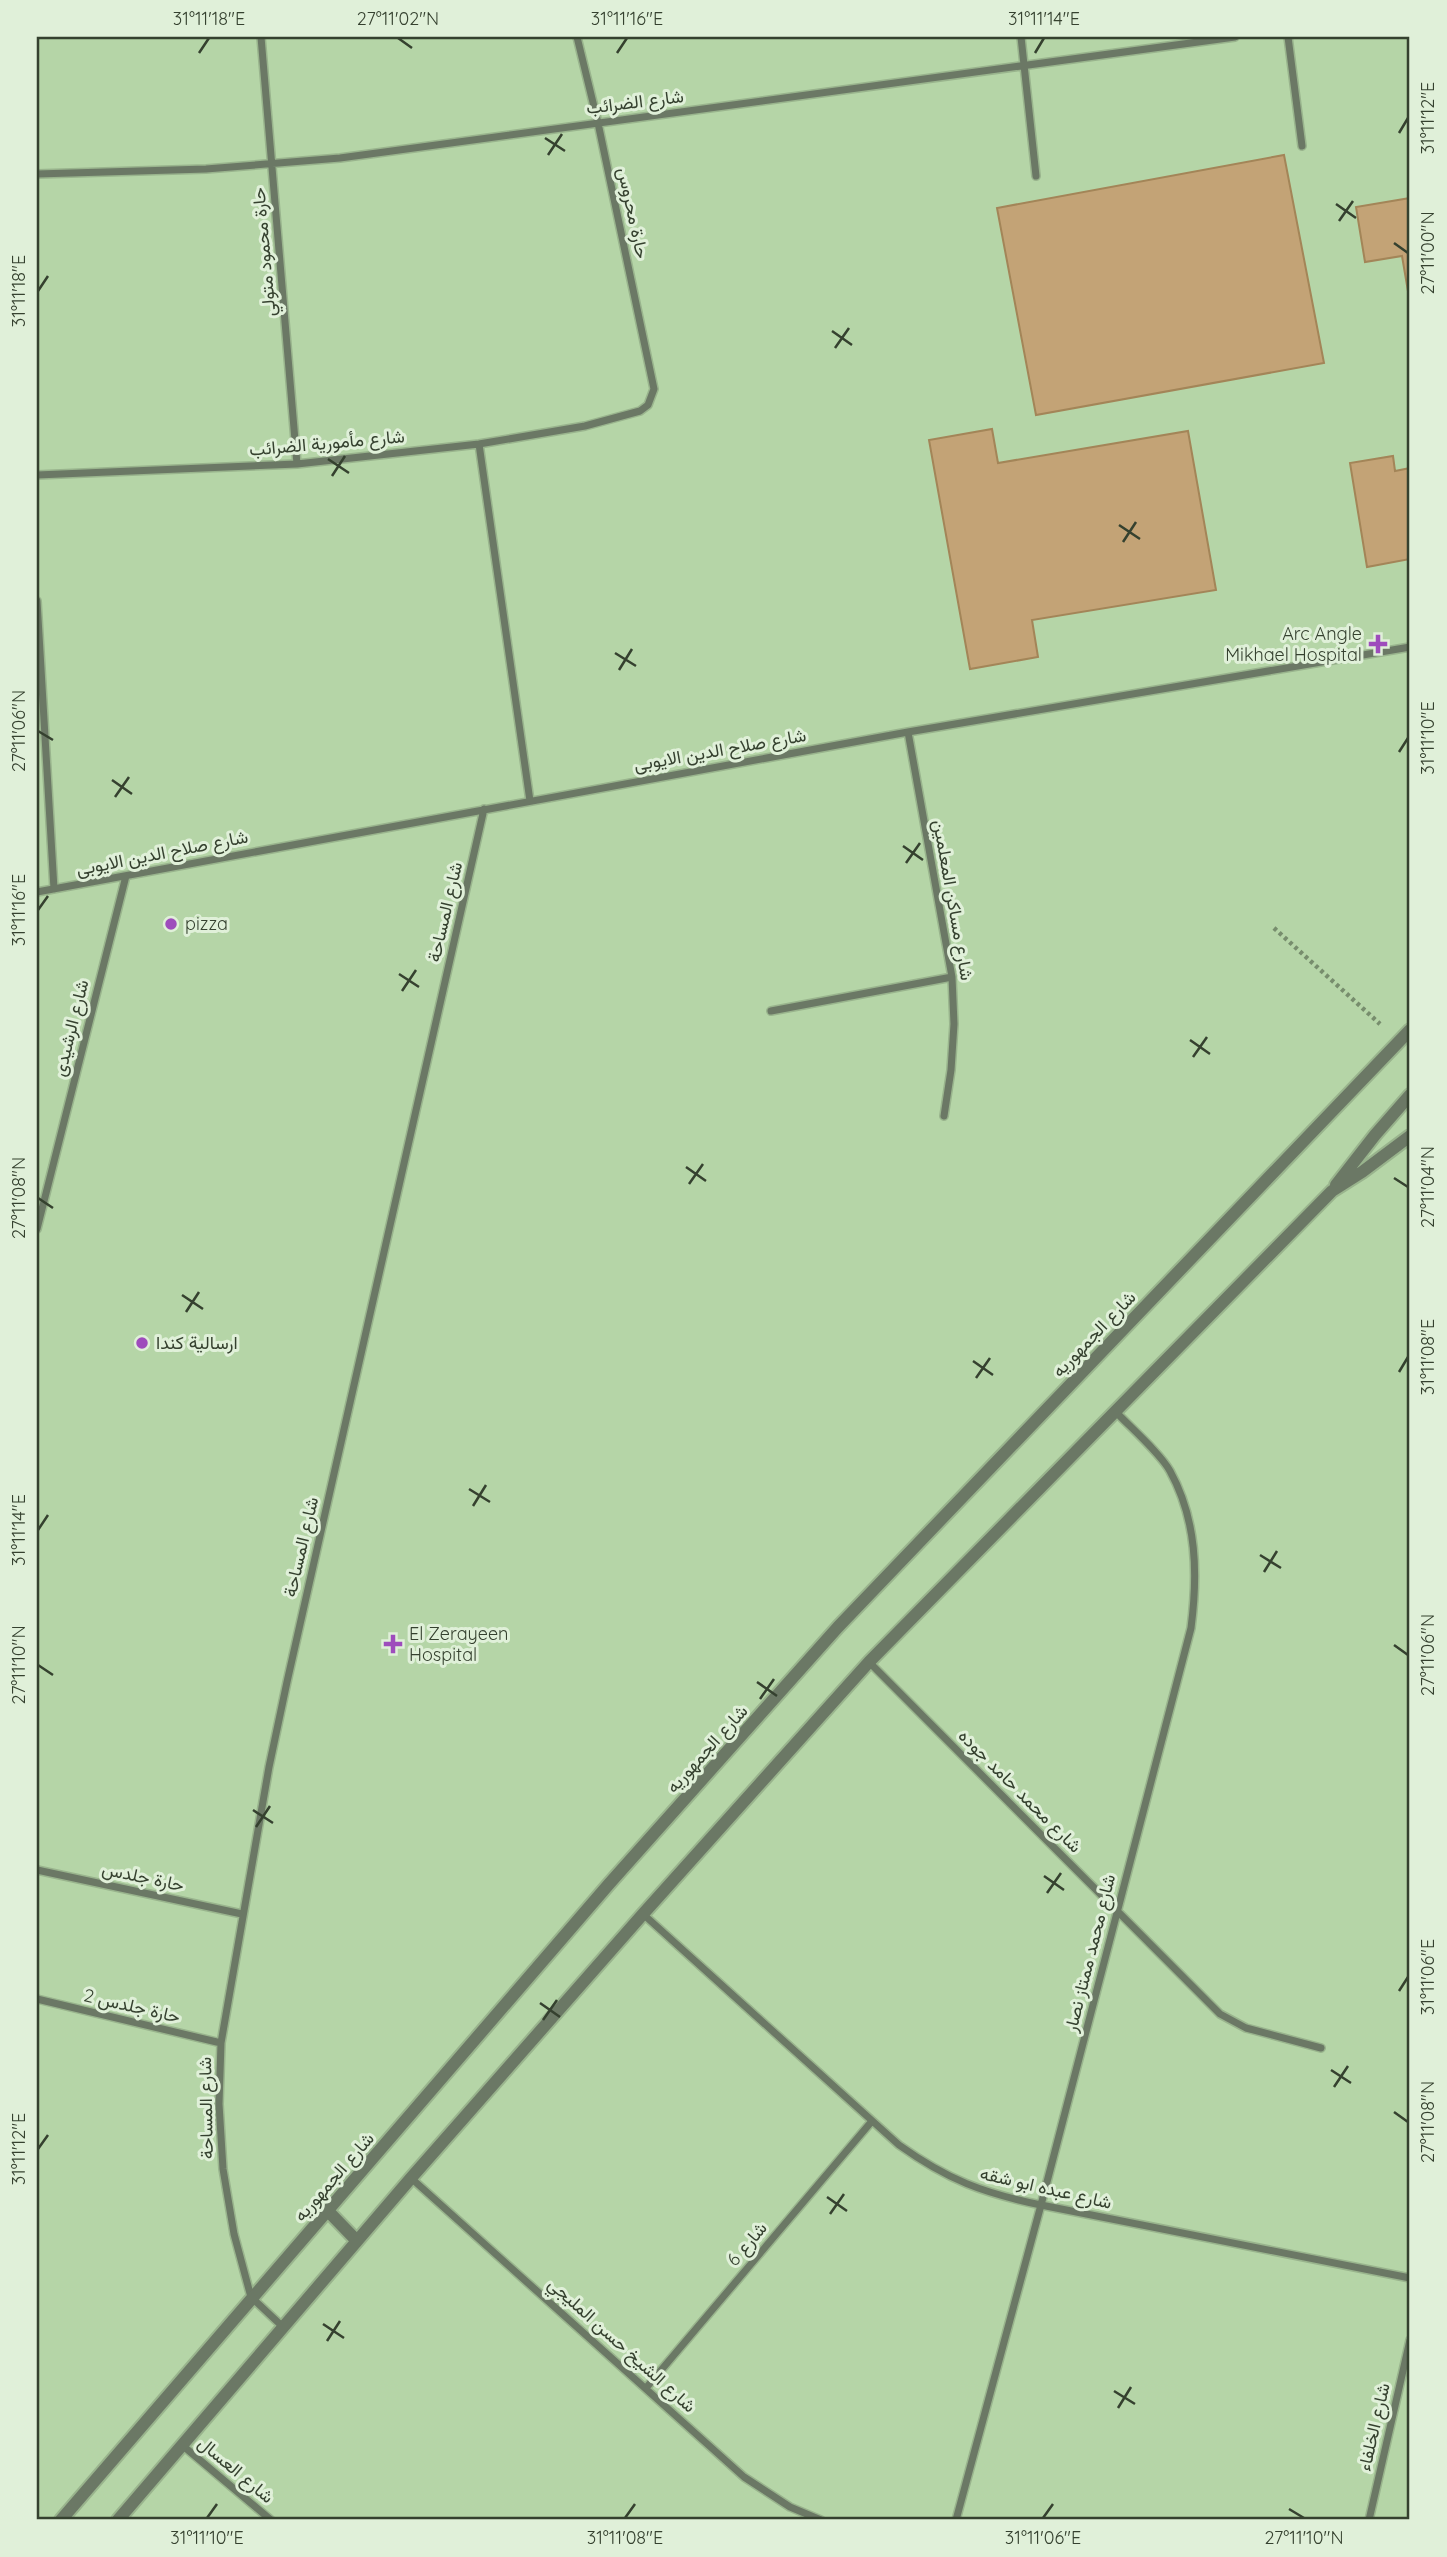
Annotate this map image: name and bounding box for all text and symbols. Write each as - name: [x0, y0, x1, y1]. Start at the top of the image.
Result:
- text: 31°11'18"E: [173, 7, 245, 30]
- text: 27°11'02"N: [357, 7, 439, 30]
- text: 31°11'16"E: [591, 7, 663, 30]
- text: 31°11'14"E: [1008, 7, 1080, 30]
- text: 31°11'12"E: [1416, 82, 1439, 154]
- street label: شارع الضرائب: [585, 84, 685, 120]
- street label: حارة محروس: [613, 165, 654, 261]
- street label: حارة محمود متولي: [246, 186, 285, 318]
- text: 27°11'00"N: [1416, 211, 1439, 295]
- text: 31°11'18"E: [7, 255, 30, 327]
- street label: شارع مأمورية الضرائب: [248, 424, 406, 462]
- place label: Arc Angle Mikhael Hospital: [1225, 622, 1362, 666]
- marker: Arc Angle Mikhael Hospital: [1368, 634, 1388, 654]
- text: 27°11'06"N: [7, 690, 30, 772]
- text: 31°11'10"E: [1416, 701, 1439, 775]
- street label: شارع صلاح الدين الايوبى: [632, 723, 808, 777]
- street label: شارع مساكن المعلمين: [927, 818, 979, 982]
- street label: شارع صلاح الدين الايوبى: [74, 825, 250, 881]
- street label: شارع المساحة: [422, 860, 468, 964]
- text: 31°11'16"E: [7, 874, 30, 946]
- place label: pizza: [185, 912, 228, 935]
- marker: pizza: [163, 916, 179, 932]
- street label: شارع الرشيدى: [47, 977, 95, 1079]
- text: 27°11'04"N: [1416, 1146, 1439, 1228]
- text: 27°11'08"N: [7, 1157, 30, 1239]
- street label: شارع الجمهوريه: [1047, 1286, 1141, 1382]
- text: 31°11'08"E: [1416, 1319, 1439, 1395]
- place label: ارسالية كندا: [156, 1331, 238, 1354]
- marker: ارسالية كندا: [134, 1335, 150, 1351]
- text: 31°11'14"E: [7, 1494, 30, 1566]
- street label: شارع المساحة: [278, 1495, 324, 1599]
- text: 27°11'06"N: [1416, 1614, 1439, 1696]
- place label: El Zerayeen Hospital: [409, 1622, 508, 1666]
- text: 27°11'10"N: [7, 1625, 30, 1705]
- marker: El Zerayeen Hospital: [383, 1634, 403, 1654]
- street label: شارع الجمهوريه: [661, 1700, 753, 1798]
- street label: شارع محمد حامد جوده: [953, 1724, 1087, 1858]
- street label: حارة جلدس: [100, 1857, 186, 1896]
- street label: شارع محمد ممتاز نصار: [1059, 1872, 1121, 2035]
- text: 31°11'06"E: [1416, 1939, 1439, 2015]
- street label: حارة جلدس 2: [82, 1983, 183, 2028]
- street label: شارع المساحة: [193, 2057, 219, 2159]
- text: 27°11'08"N: [1416, 2081, 1439, 2163]
- text: 31°11'12"E: [7, 2113, 30, 2185]
- street label: شارع الجمهوريه: [288, 2127, 380, 2227]
- street label: شارع عبده ابو شقه: [978, 2161, 1114, 2215]
- street label: شارع 6: [721, 2217, 773, 2271]
- street label: شارع الشيخ حسن المليجي: [541, 2272, 701, 2420]
- street label: شارع الخلفاء: [1352, 2381, 1396, 2473]
- street label: شارع العسال: [193, 2431, 279, 2509]
- text: 31°11'10"E: [170, 2526, 244, 2549]
- text: 31°11'08"E: [587, 2526, 663, 2549]
- text: 31°11'06"E: [1005, 2526, 1081, 2549]
- text: 27°11'10"N: [1264, 2526, 1344, 2549]

